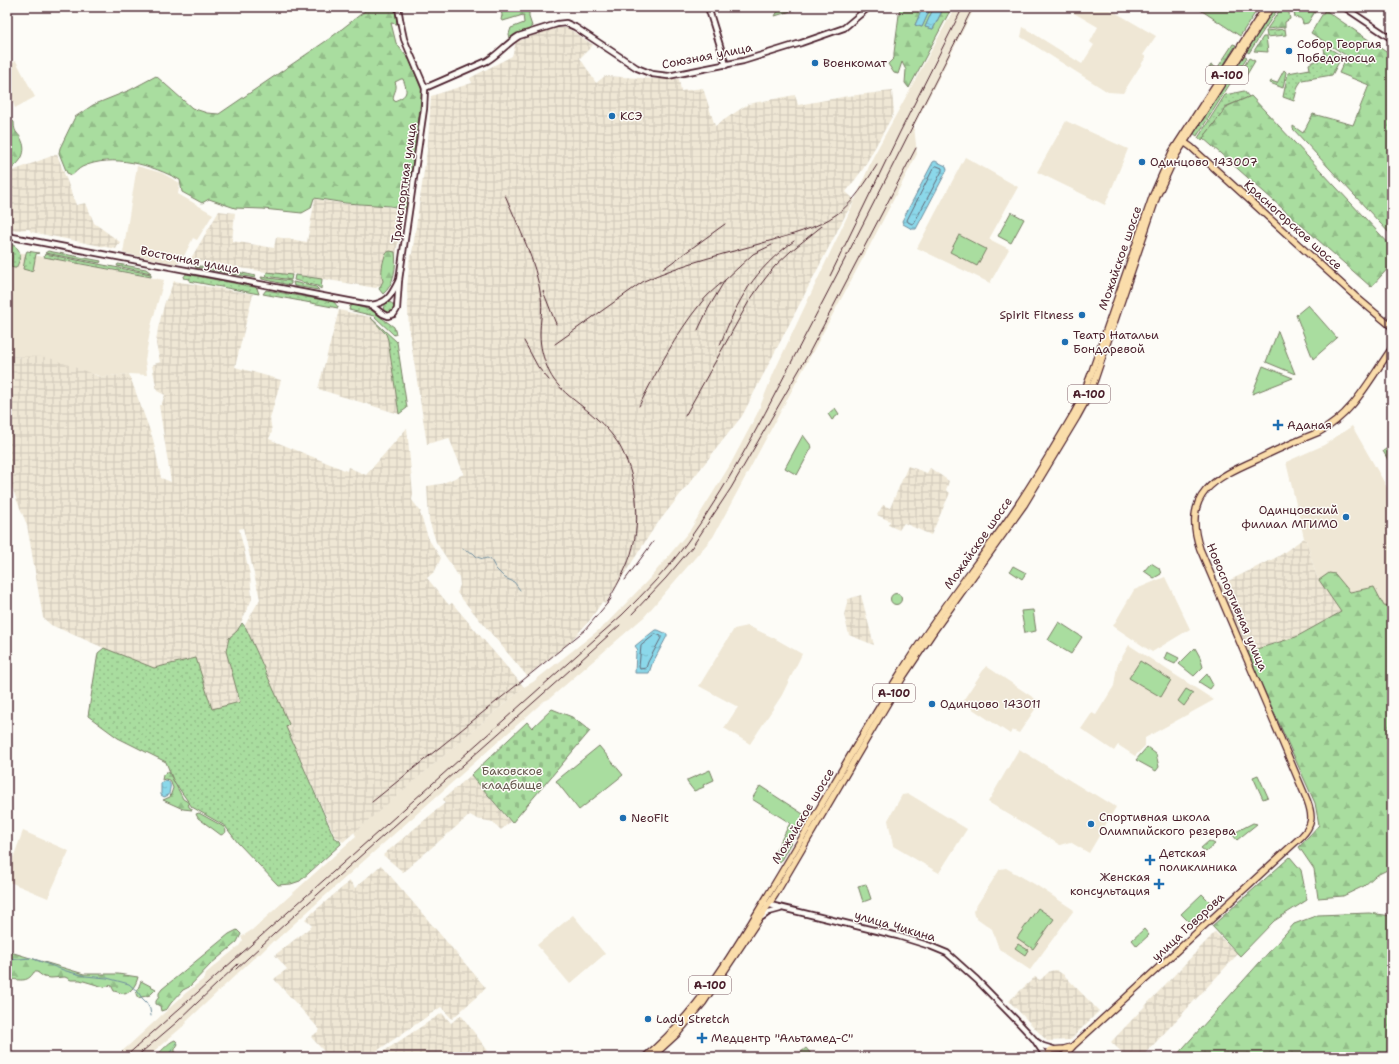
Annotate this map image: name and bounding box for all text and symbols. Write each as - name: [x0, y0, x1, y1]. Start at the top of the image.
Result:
- place label: Собор Георгия Победоносца: [1297, 36, 1382, 66]
- street label: Союзная улица: [661, 39, 754, 73]
- marker: Собор Георгия Победоносца: [1284, 46, 1294, 56]
- place label: Военкомат: [823, 55, 888, 71]
- marker: Военкомат: [810, 58, 820, 68]
- road number: А-100: [1206, 66, 1248, 84]
- place label: КСЭ: [620, 108, 643, 124]
- marker: КСЭ: [607, 111, 617, 121]
- street label: Транспортная улица: [388, 121, 420, 244]
- place label: Одинцово 143007: [1150, 154, 1258, 170]
- marker: Одинцово 143007: [1137, 157, 1147, 167]
- street label: Красногорское шоссе: [1241, 177, 1346, 274]
- street label: Можайское шоссе: [1095, 204, 1145, 312]
- street label: Восточная улица: [139, 243, 242, 278]
- place label: Spirit Fitness: [999, 307, 1074, 323]
- marker: Spirit Fitness: [1077, 310, 1087, 320]
- place label: Театр Натальи Бондаревой: [1073, 327, 1159, 357]
- marker: Театр Натальи Бондаревой: [1060, 337, 1070, 347]
- road number: А-100: [1068, 385, 1110, 403]
- place label: Аданая: [1287, 417, 1332, 433]
- marker: Аданая: [1272, 419, 1284, 431]
- street label: Можайское шоссе: [940, 494, 1016, 592]
- place label: Одинцовский филиал МГИМО: [1241, 502, 1338, 532]
- marker: Одинцовский филиал МГИМО: [1341, 512, 1351, 522]
- street label: Новоспортивная улица: [1203, 541, 1271, 674]
- road number: А-100: [873, 684, 915, 702]
- place label: Одинцово 143011: [940, 696, 1041, 712]
- marker: Одинцово 143011: [927, 699, 937, 709]
- park label: Баковское кладбище: [482, 763, 543, 793]
- street label: Можайское шоссе: [768, 765, 838, 867]
- place label: Спортивная школа Олимпийского резерва: [1099, 809, 1236, 839]
- place label: NeoFit: [631, 810, 669, 826]
- marker: NeoFit: [618, 813, 628, 823]
- marker: Спортивная школа Олимпийского резерва: [1086, 819, 1096, 829]
- place label: Детская поликлиника: [1159, 845, 1237, 875]
- marker: Детская поликлиника: [1144, 854, 1156, 866]
- place label: Женская консультация: [1070, 869, 1150, 899]
- marker: Женская консультация: [1153, 878, 1165, 890]
- street label: улица Говорова: [1148, 889, 1228, 965]
- street label: улица Чикина: [853, 907, 938, 945]
- road number: А-100: [689, 976, 731, 994]
- place label: Lady Stretch: [656, 1011, 730, 1027]
- marker: Lady Stretch: [643, 1014, 653, 1024]
- place label: Медцентр "Альтамед-С": [711, 1030, 853, 1046]
- marker: Медцентр "Альтамед-С": [696, 1032, 708, 1044]

